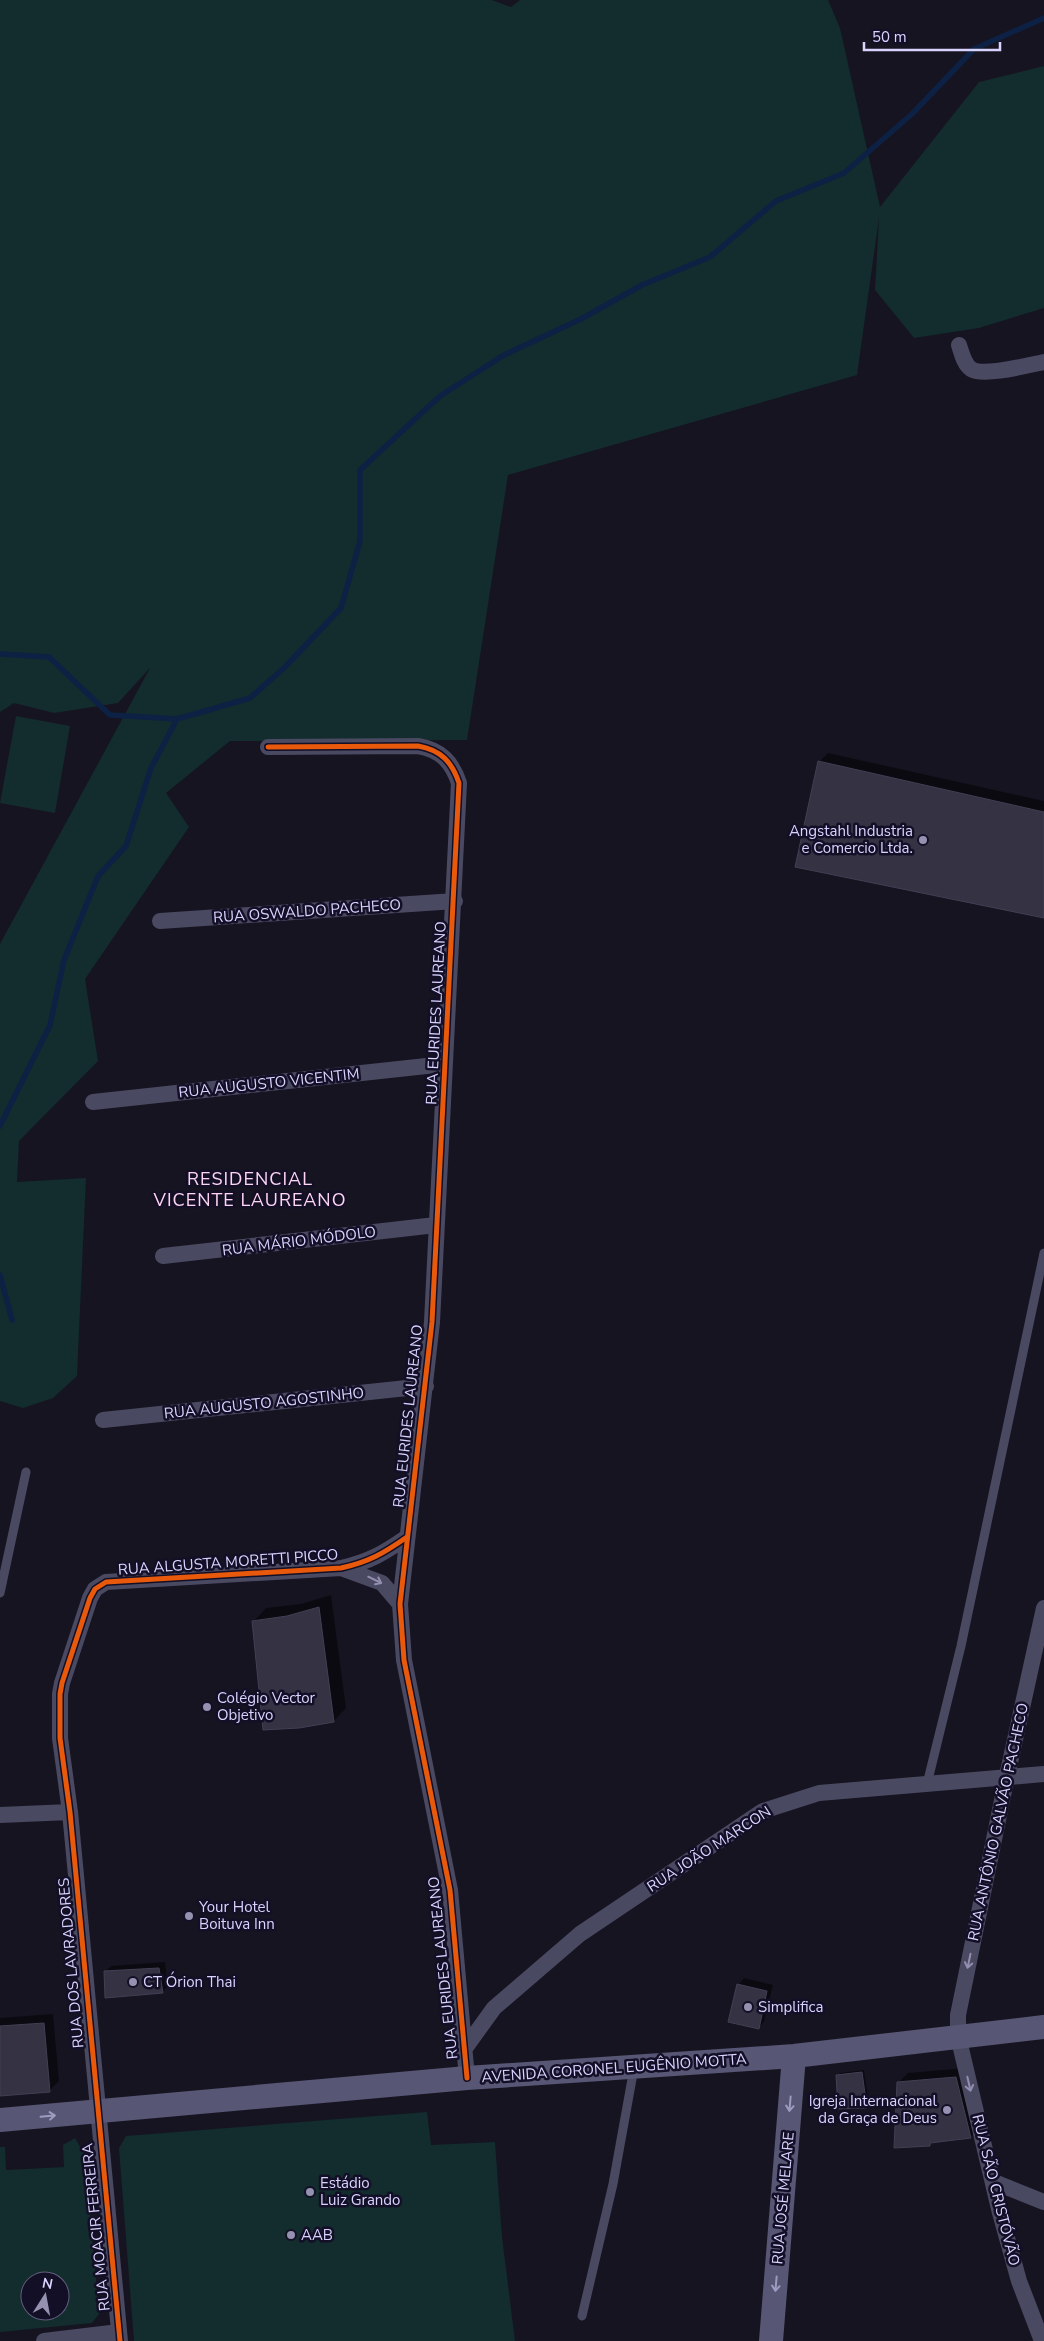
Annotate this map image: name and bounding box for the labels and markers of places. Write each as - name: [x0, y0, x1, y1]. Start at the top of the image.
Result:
- place label: Angstahl Industria e Comercio Ltda.: [789, 821, 913, 858]
- marker: Angstahl Industria e Comercio Ltda.: [917, 834, 929, 846]
- place label: Colégio Vector Objetivo: [217, 1688, 316, 1725]
- marker: Colégio Vector Objetivo: [201, 1701, 213, 1713]
- place label: Your Hotel Boituva Inn: [198, 1897, 275, 1934]
- marker: Your Hotel Boituva Inn: [183, 1910, 195, 1922]
- place label: CT Órion Thai: [143, 1971, 236, 1992]
- marker: CT Órion Thai: [127, 1976, 139, 1988]
- place label: Simplifica: [758, 1997, 823, 2017]
- marker: Simplifica: [742, 2001, 754, 2013]
- place label: Igreja Internacional da Graça de Deus: [809, 2091, 938, 2128]
- marker: Igreja Internacional da Graça de Deus: [941, 2104, 953, 2116]
- place label: Estádio Luiz Grando: [320, 2173, 400, 2210]
- marker: Estádio Luiz Grando: [304, 2186, 316, 2198]
- place label: AAB: [301, 2225, 333, 2245]
- marker: AAB: [285, 2229, 297, 2241]

